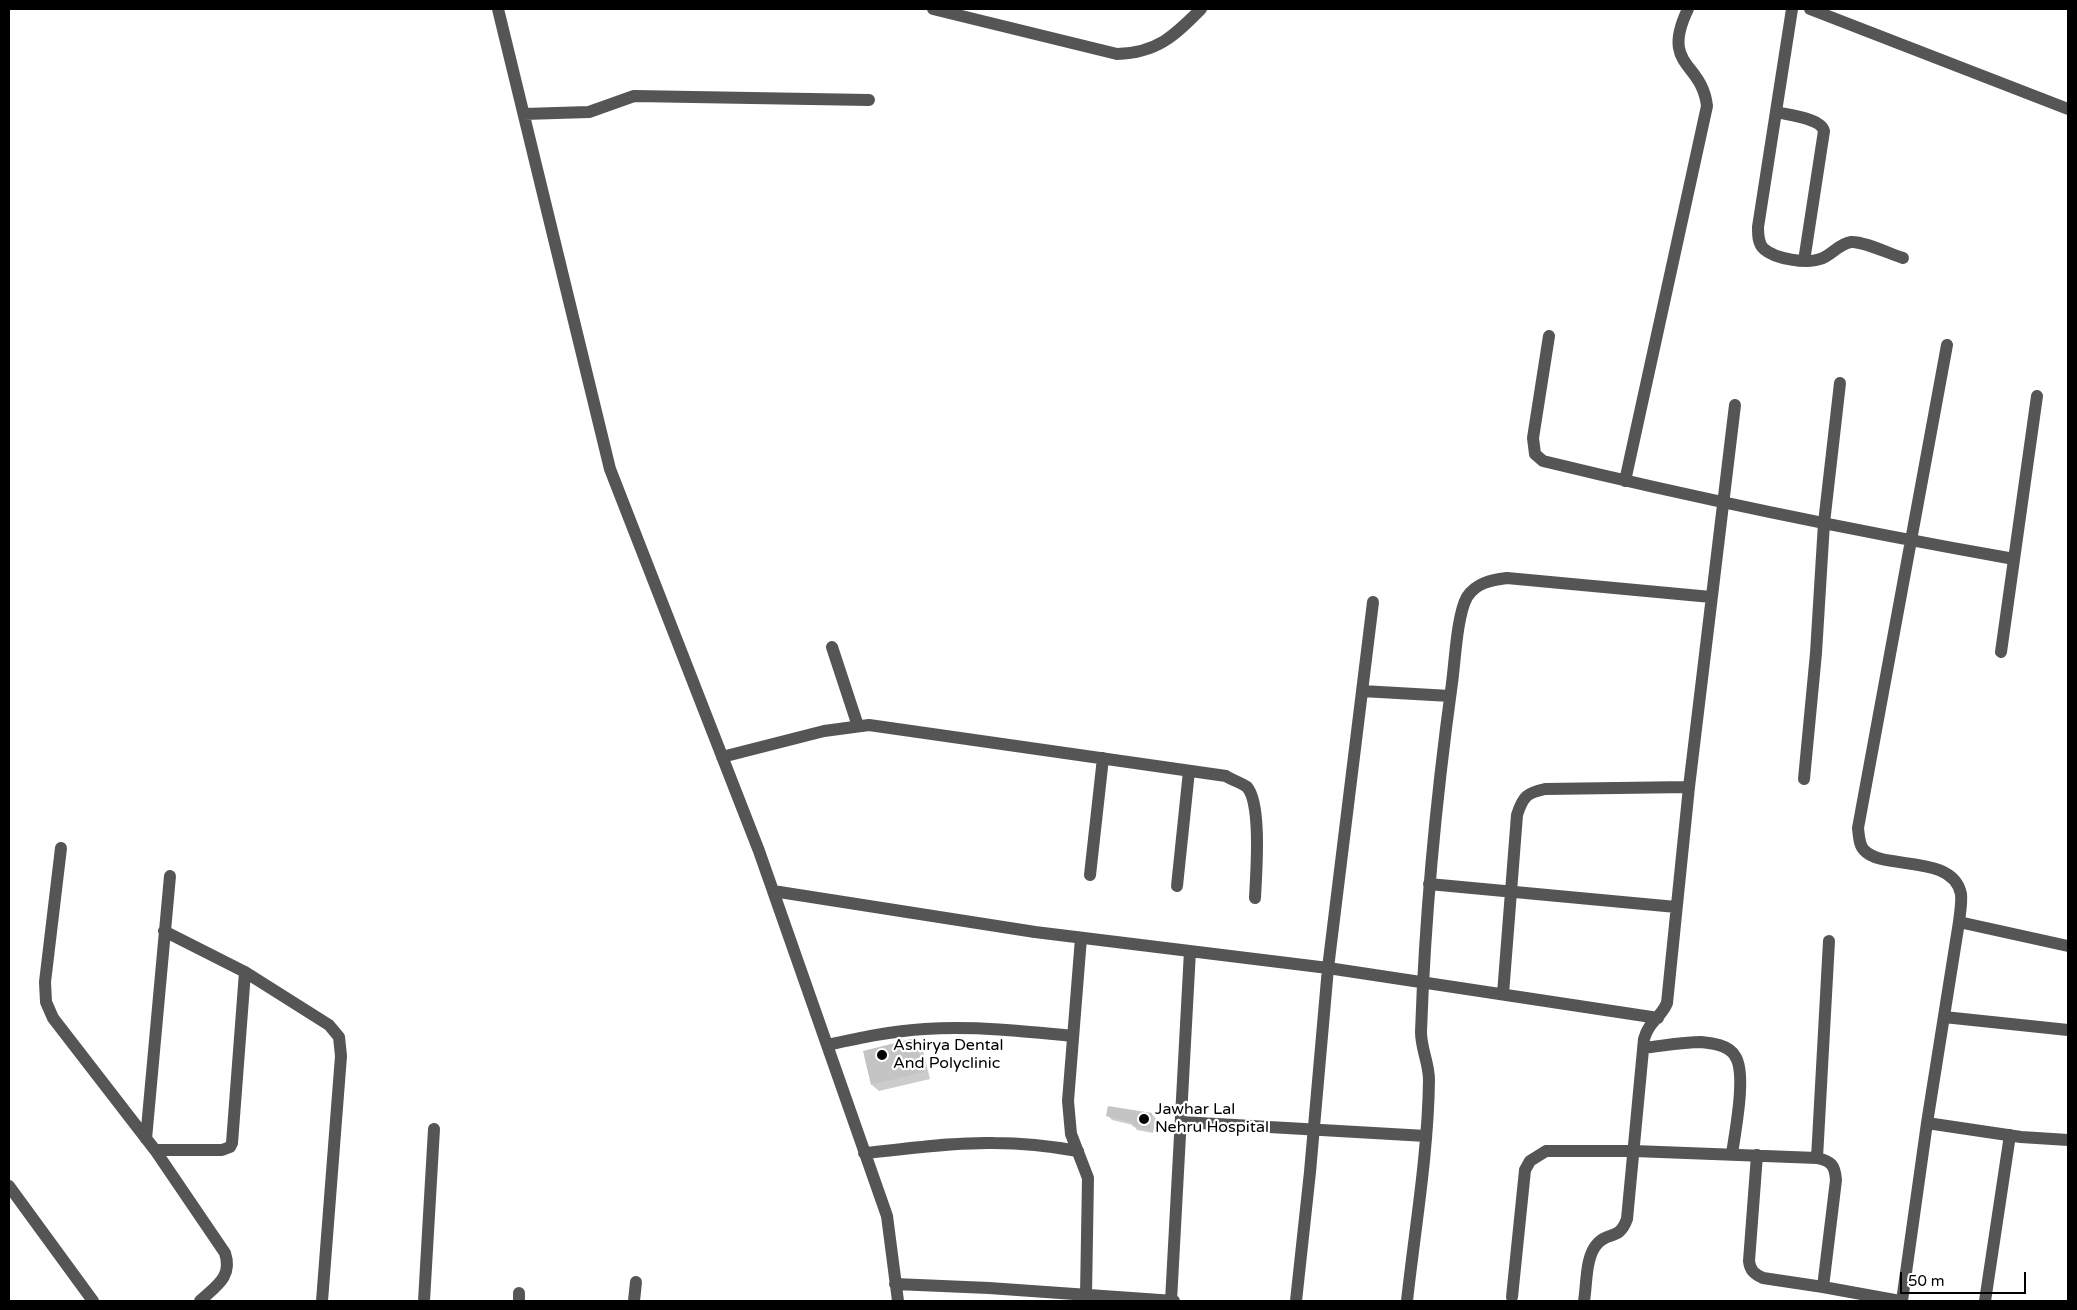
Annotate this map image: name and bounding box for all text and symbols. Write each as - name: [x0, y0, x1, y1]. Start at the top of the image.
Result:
- place label: Ashirya Dental And Polyclinic: [893, 1036, 1004, 1074]
- marker: Ashirya Dental And Polyclinic: [875, 1048, 889, 1062]
- place label: Jawhar Lal Nehru Hospital: [1155, 1100, 1269, 1138]
- marker: Jawhar Lal Nehru Hospital: [1137, 1112, 1151, 1126]
- scale bar: [1902, 1262, 2028, 1294]
- text: 50 m: [1908, 1272, 1945, 1290]

